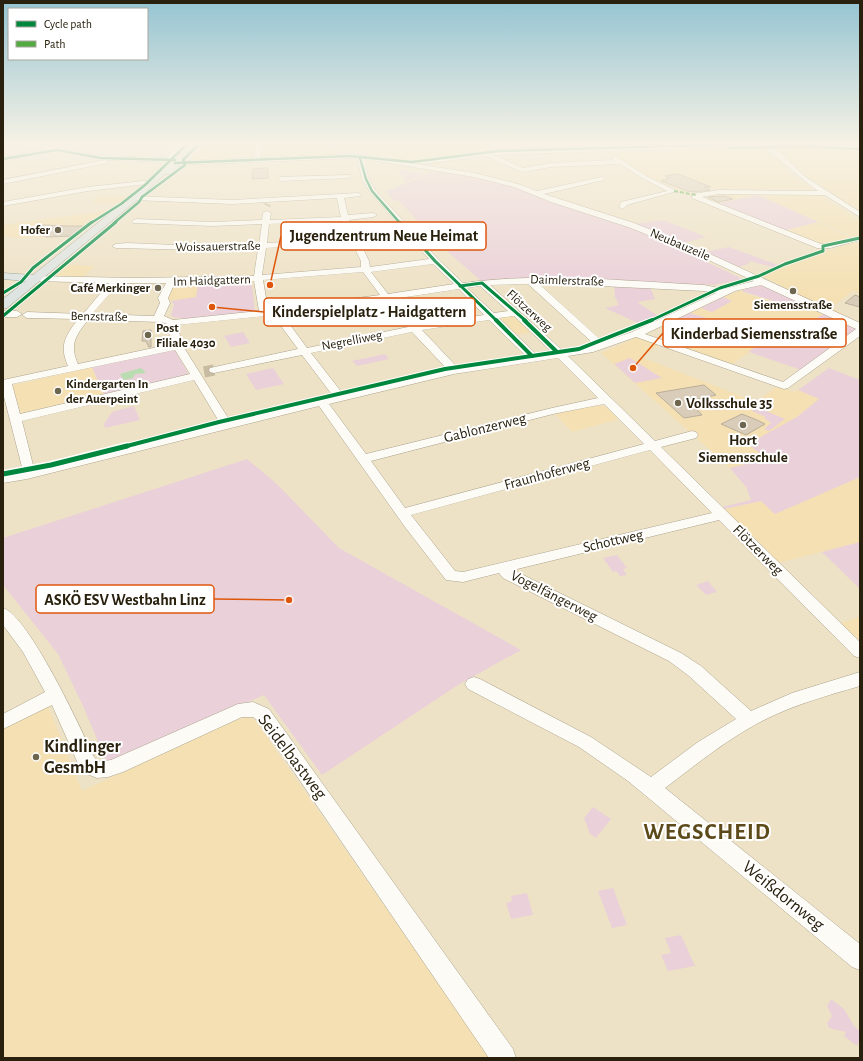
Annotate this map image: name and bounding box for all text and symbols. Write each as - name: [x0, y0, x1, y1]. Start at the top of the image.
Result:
- legend: [8, 8, 148, 60]
- text: Cycle path: [44, 18, 92, 31]
- text: Path: [44, 38, 66, 50]
- callout: Jugendzentrum Neue Heimat: [281, 222, 486, 250]
- place label: Hofer: [20, 224, 50, 237]
- marker: Hofer: [53, 225, 63, 235]
- street label: Neubauzeile: [648, 226, 712, 264]
- text: Jugendzentrum Neue Heimat: [290, 228, 479, 244]
- street label: Woissauerstraße: [175, 240, 261, 254]
- street label: Im Haidgattern: [173, 273, 251, 289]
- street label: Daimlerstraße: [530, 273, 604, 289]
- place label: Café Merkinger: [70, 282, 150, 295]
- marker: Café Merkinger: [153, 283, 163, 293]
- marker: Siemensstraße: [788, 286, 798, 296]
- street label: Flötzerweg: [504, 288, 555, 335]
- callout: Kinderspielplatz - Haidgattern: [264, 298, 475, 326]
- place label: Siemensstraße: [754, 299, 832, 312]
- text: Kinderspielplatz - Haidgattern: [272, 304, 466, 320]
- street label: Benzstraße: [70, 310, 128, 324]
- callout: Kinderbad Siemensstraße: [663, 319, 846, 347]
- place label: Post Filiale 4030: [156, 322, 216, 350]
- text: Kinderbad Siemensstraße: [671, 326, 838, 342]
- street label: Negrelliweg: [321, 329, 384, 353]
- marker: Post Filiale 4030: [143, 330, 153, 340]
- place label: Kindergarten In der Auerpeint: [66, 378, 148, 406]
- marker: Kindergarten In der Auerpeint: [53, 386, 63, 396]
- place label: Volksschule 35: [686, 396, 772, 411]
- marker: Volksschule 35: [673, 398, 683, 408]
- street label: Gablonzerweg: [442, 410, 528, 445]
- marker: Hort Siemensschule: [738, 420, 748, 430]
- place label: Hort Siemensschule: [698, 433, 788, 465]
- street label: Fraunhoferweg: [503, 455, 592, 493]
- street label: Flötzerweg: [730, 522, 787, 579]
- street label: Schottweg: [581, 527, 645, 555]
- street label: Vogelfängerweg: [508, 568, 600, 625]
- callout: ASKÖ ESV Westbahn Linz: [36, 585, 214, 613]
- text: ASKÖ ESV Westbahn Linz: [44, 590, 206, 608]
- street label: Seidelbastweg: [254, 711, 330, 803]
- place label: Kindlinger GesmbH: [44, 738, 122, 777]
- marker: Kindlinger GesmbH: [31, 752, 41, 762]
- district label: WEGSCHEID: [643, 821, 771, 844]
- street label: Weißdornweg: [739, 858, 828, 934]

